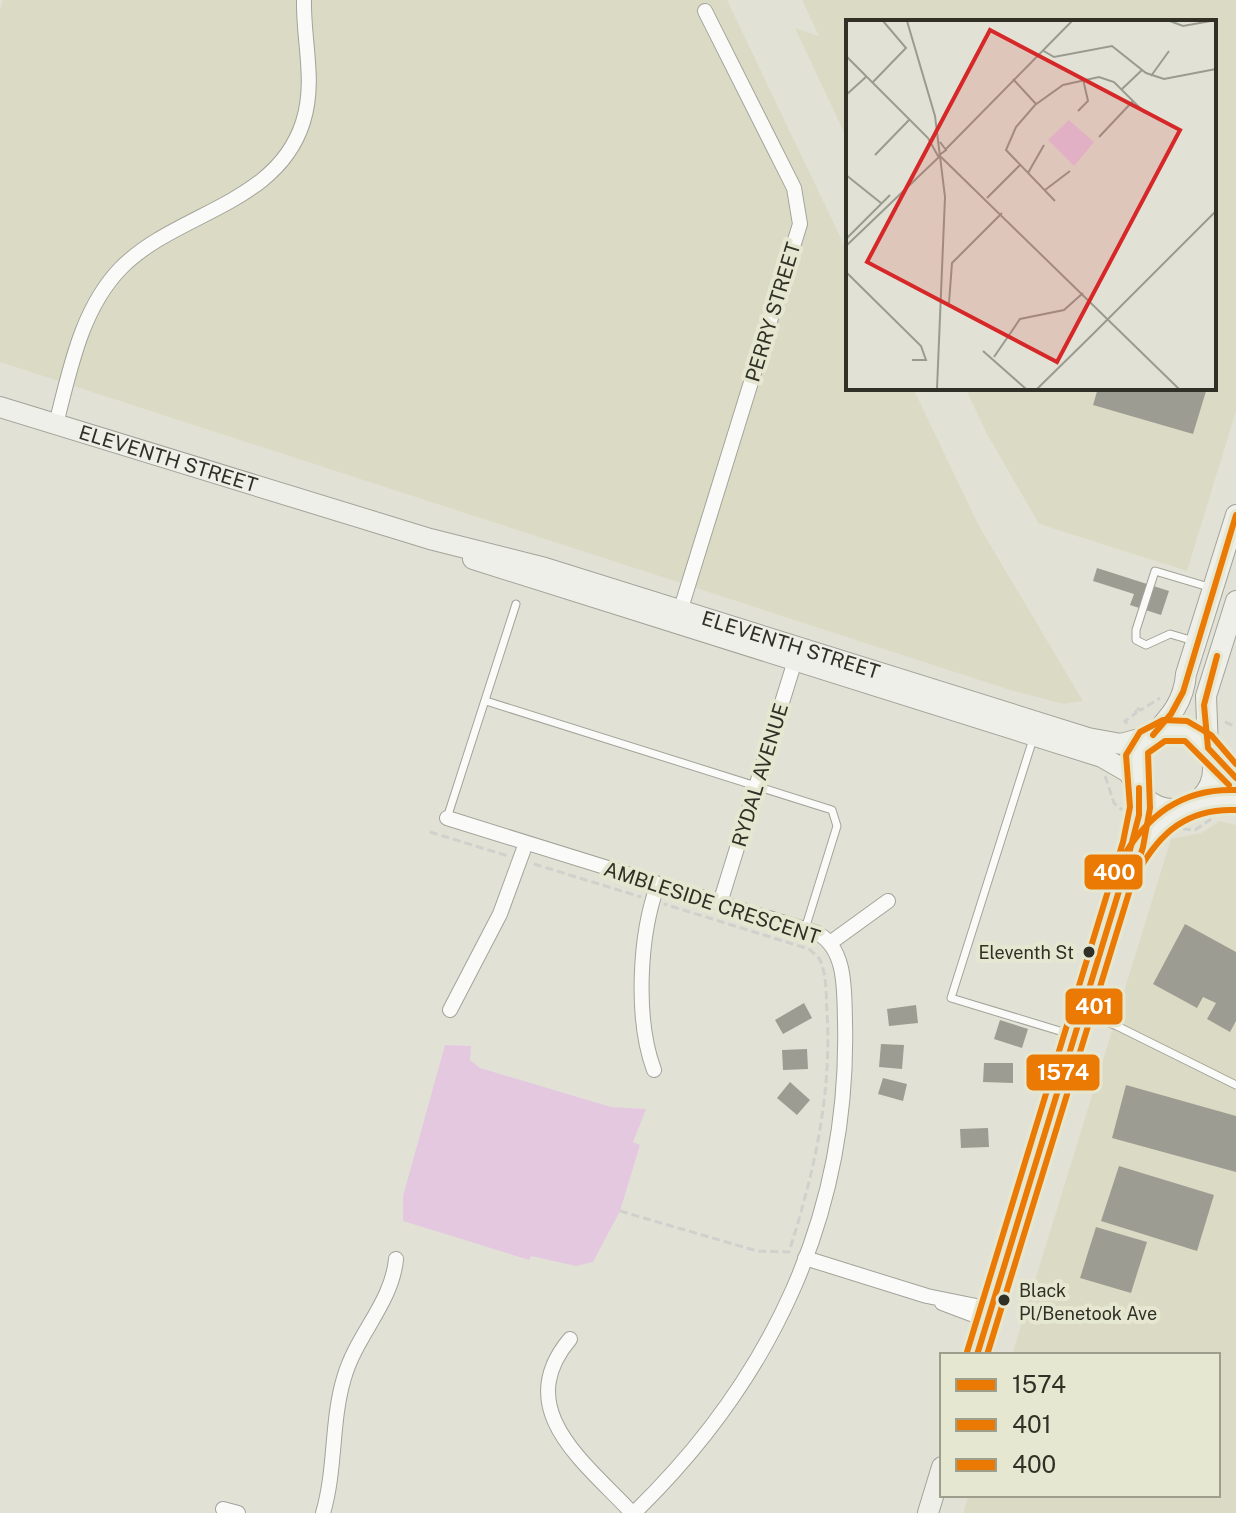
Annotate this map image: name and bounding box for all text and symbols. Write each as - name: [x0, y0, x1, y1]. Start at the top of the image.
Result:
- inset map: [846, 20, 1216, 390]
- street label: PERRY STREET: [740, 239, 806, 385]
- street label: ELEVENTH STREET: [76, 420, 261, 497]
- street label: ELEVENTH STREET: [699, 606, 883, 684]
- street label: RYDAL AVENUE: [727, 700, 793, 850]
- line badge: 400: [1083, 853, 1144, 891]
- street label: AMBLESIDE CRESCENT: [601, 857, 823, 949]
- text: 400: [1093, 859, 1135, 885]
- place label: Eleventh St: [979, 942, 1074, 963]
- marker: Eleventh St: [1081, 944, 1097, 960]
- line badge: 401: [1064, 987, 1124, 1026]
- text: 401: [1075, 993, 1113, 1019]
- line badge: 1574: [1025, 1053, 1101, 1092]
- text: 1574: [1037, 1059, 1089, 1085]
- place label: Black Pl/Benetook Ave: [1019, 1280, 1157, 1324]
- marker: Black Pl/Benetook Ave: [996, 1292, 1012, 1308]
- legend: [940, 1353, 1220, 1497]
- text: 1574: [1012, 1370, 1066, 1398]
- text: 401: [1012, 1410, 1052, 1438]
- text: 400: [1012, 1450, 1056, 1478]

